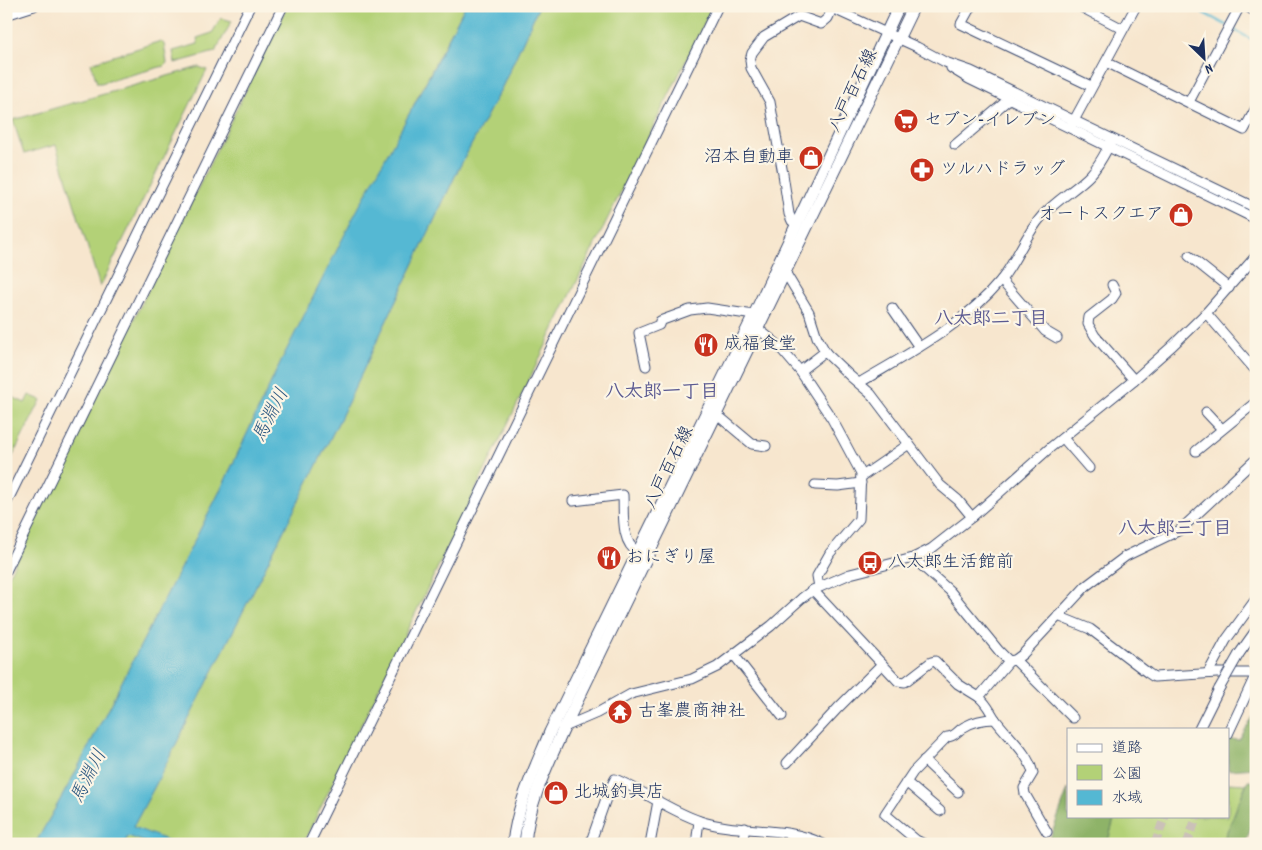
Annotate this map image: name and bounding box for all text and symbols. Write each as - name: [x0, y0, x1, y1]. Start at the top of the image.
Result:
- north arrow: [1180, 32, 1230, 82]
- street label: 八戸百石線: [823, 45, 885, 137]
- text: N: [1201, 57, 1216, 79]
- supermarket icon: セブン-イレブン: [893, 108, 919, 134]
- place label: セブン-イレブン: [924, 109, 1056, 134]
- shop icon: 沼本自動車: [798, 145, 824, 171]
- place label: 沼本自動車: [704, 146, 794, 171]
- pharmacy icon: ツルハドラッグ: [909, 157, 935, 183]
- place label: ツルハドラッグ: [940, 158, 1065, 183]
- shop icon: オートスクエア: [1168, 202, 1194, 228]
- place label: オートスクエア: [1038, 203, 1164, 228]
- district label: 八太郎二丁目: [934, 307, 1048, 334]
- restaurant icon: 成福食堂: [693, 332, 719, 358]
- place label: 成福食堂: [724, 333, 796, 358]
- district label: 八太郎一丁目: [605, 380, 719, 407]
- water label: 馬淵川: [247, 384, 297, 448]
- street label: 八戸百石線: [639, 422, 701, 514]
- district label: 八太郎三丁目: [1118, 517, 1232, 544]
- restaurant icon: おにぎり屋: [596, 545, 622, 571]
- place label: おにぎり屋: [626, 546, 716, 571]
- bus stop icon: 八太郎生活館前: [857, 550, 883, 576]
- place label: 八太郎生活館前: [888, 551, 1014, 576]
- temple icon: 古峯農商神社: [607, 699, 633, 725]
- place label: 古峯農商神社: [638, 700, 746, 725]
- legend: [1067, 728, 1230, 818]
- text: 道路: [1112, 738, 1142, 760]
- water label: 馬淵川: [65, 745, 115, 809]
- text: 公園: [1112, 764, 1142, 786]
- shop icon: 北城釣具店: [543, 780, 569, 806]
- place label: 北城釣具店: [574, 781, 664, 806]
- text: 水域: [1112, 788, 1142, 810]

